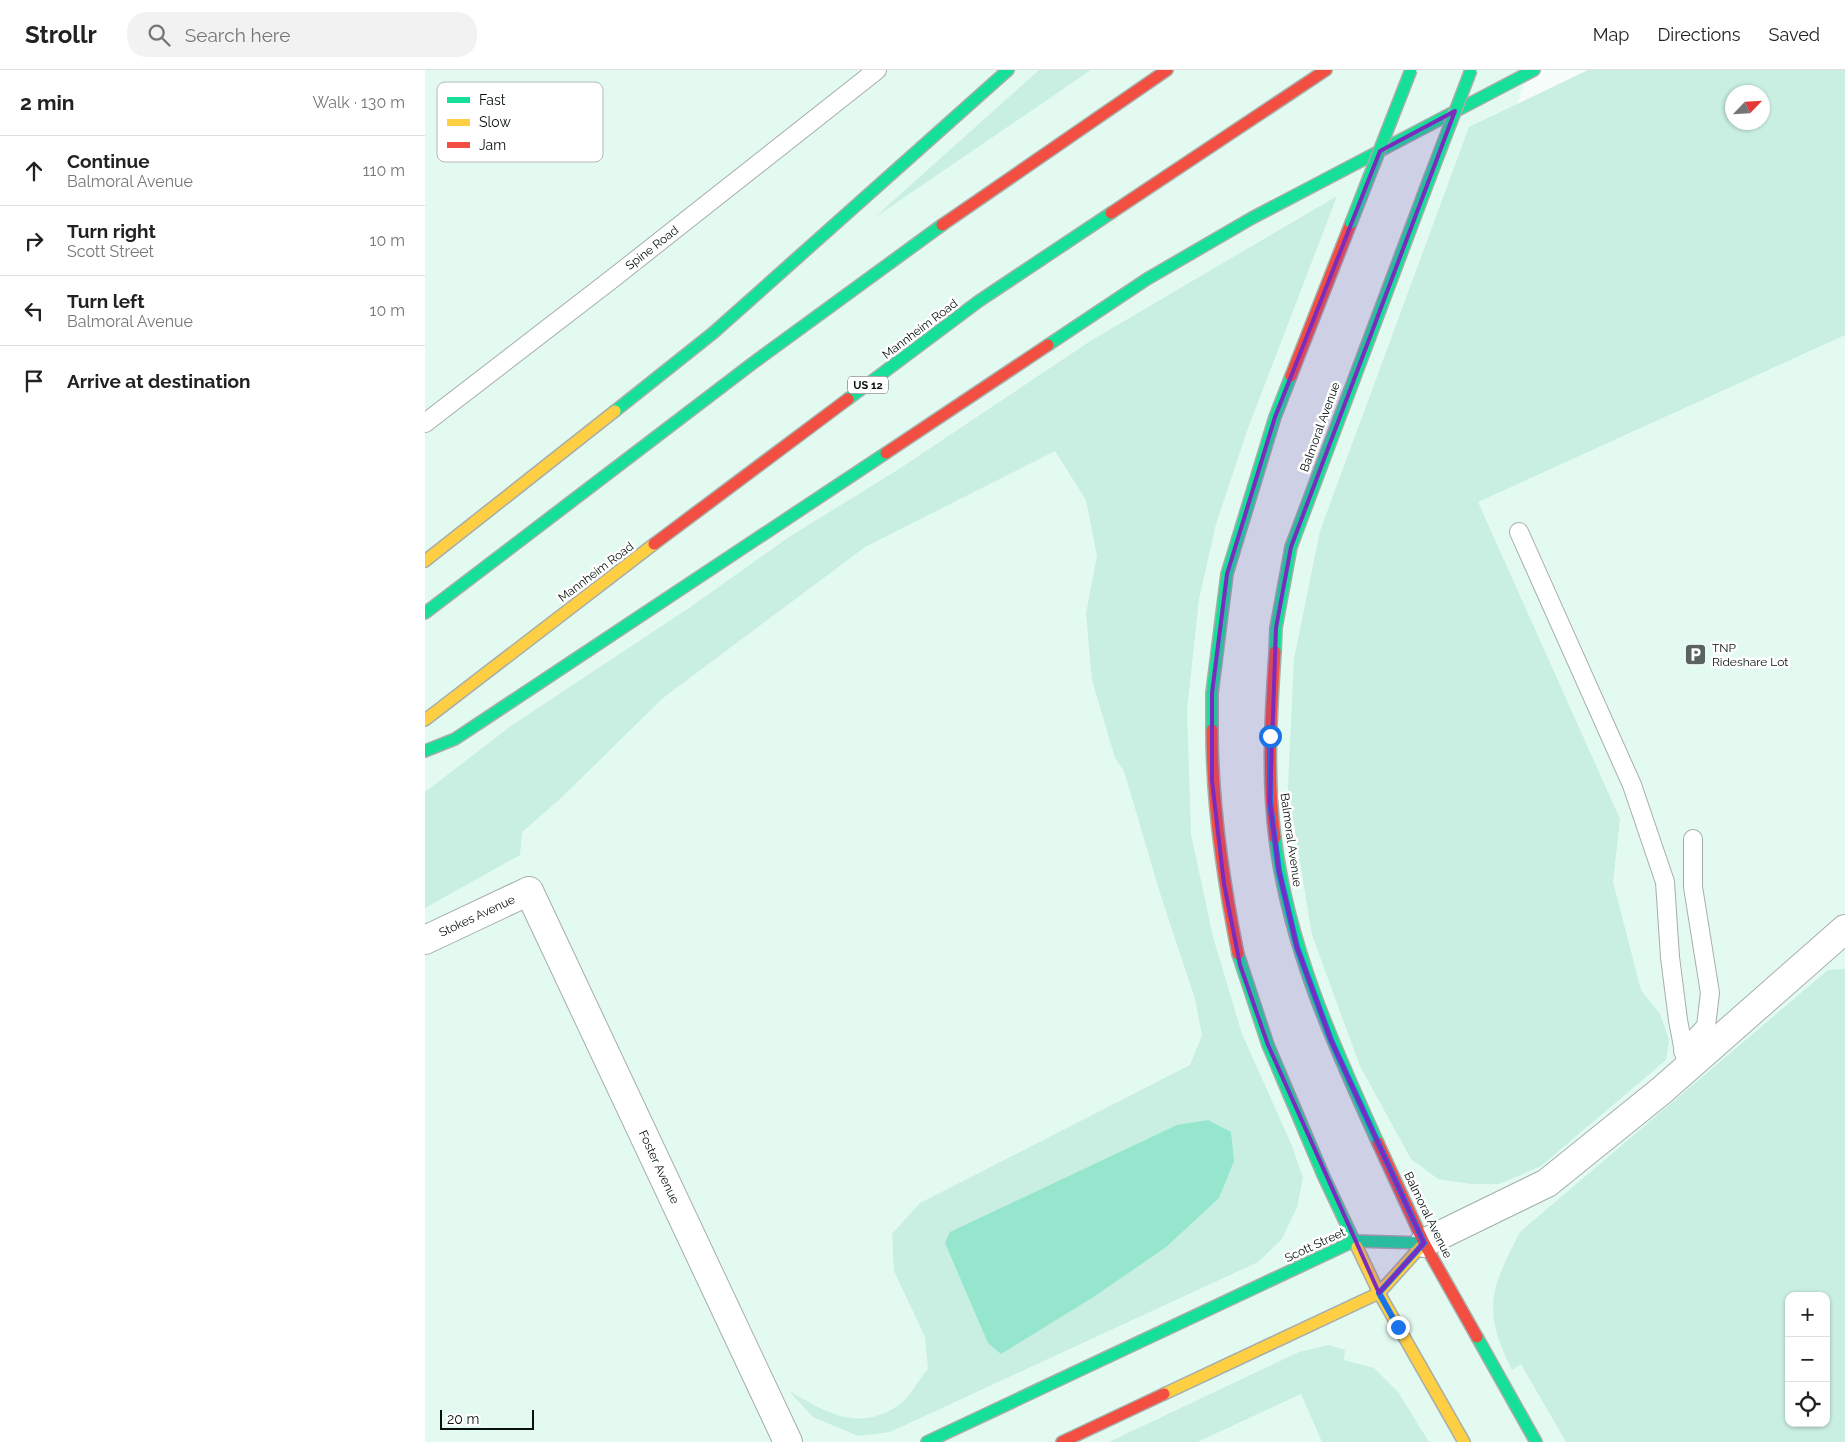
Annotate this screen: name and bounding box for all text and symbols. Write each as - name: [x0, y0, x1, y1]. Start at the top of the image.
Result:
- search box: [127, 12, 477, 57]
- text: Strollr: [25, 20, 97, 49]
- icon: search: [145, 21, 173, 49]
- text: Search here: [185, 24, 290, 46]
- text: Map: [1593, 24, 1629, 45]
- text: Directions: [1657, 24, 1741, 45]
- text: Saved: [1769, 24, 1820, 45]
- legend: [437, 82, 603, 162]
- north arrow: [1725, 85, 1770, 130]
- text: 2 min: [20, 90, 74, 115]
- text: Fast: [479, 92, 506, 108]
- text: Walk · 130 m: [312, 93, 405, 112]
- text: Slow: [479, 114, 511, 130]
- text: Jam: [479, 137, 506, 153]
- text: Continue: [67, 150, 150, 172]
- icon: ahead: [20, 157, 48, 185]
- text: 110 m: [363, 161, 405, 180]
- text: Balmoral Avenue: [67, 172, 193, 191]
- text: Turn right: [67, 220, 156, 242]
- street label: Spine Road: [623, 223, 681, 273]
- icon: right: [20, 227, 48, 255]
- text: 10 m: [370, 231, 405, 250]
- text: Scott Street: [67, 242, 154, 261]
- text: Turn left: [67, 290, 144, 312]
- street label: Mannheim Road: [880, 296, 960, 362]
- icon: left: [20, 297, 48, 325]
- text: 10 m: [370, 301, 405, 320]
- text: Balmoral Avenue: [67, 312, 193, 331]
- icon: arrive: [20, 367, 48, 395]
- text: Arrive at destination: [67, 370, 251, 392]
- road number: US 12: [848, 376, 888, 394]
- street label: Balmoral Avenue: [1297, 380, 1343, 474]
- street label: Mannheim Road: [556, 539, 636, 605]
- place label: TNP Rideshare Lot: [1712, 641, 1788, 669]
- parking icon: TNP Rideshare Lot: [1684, 643, 1708, 667]
- route start: [1259, 725, 1282, 748]
- street label: Balmoral Avenue: [1277, 792, 1305, 888]
- street label: Stokes Avenue: [437, 892, 517, 940]
- street label: Foster Avenue: [636, 1128, 682, 1206]
- street label: Balmoral Avenue: [1401, 1170, 1455, 1260]
- street label: Scott Street: [1282, 1225, 1348, 1265]
- map controls: [1785, 1292, 1830, 1427]
- button: +: [1785, 1292, 1830, 1337]
- route end: [1387, 1316, 1410, 1339]
- button: −: [1785, 1337, 1830, 1382]
- button: locate: [1785, 1382, 1830, 1427]
- scale bar: [440, 1407, 534, 1430]
- text: 20 m: [447, 1411, 479, 1427]

